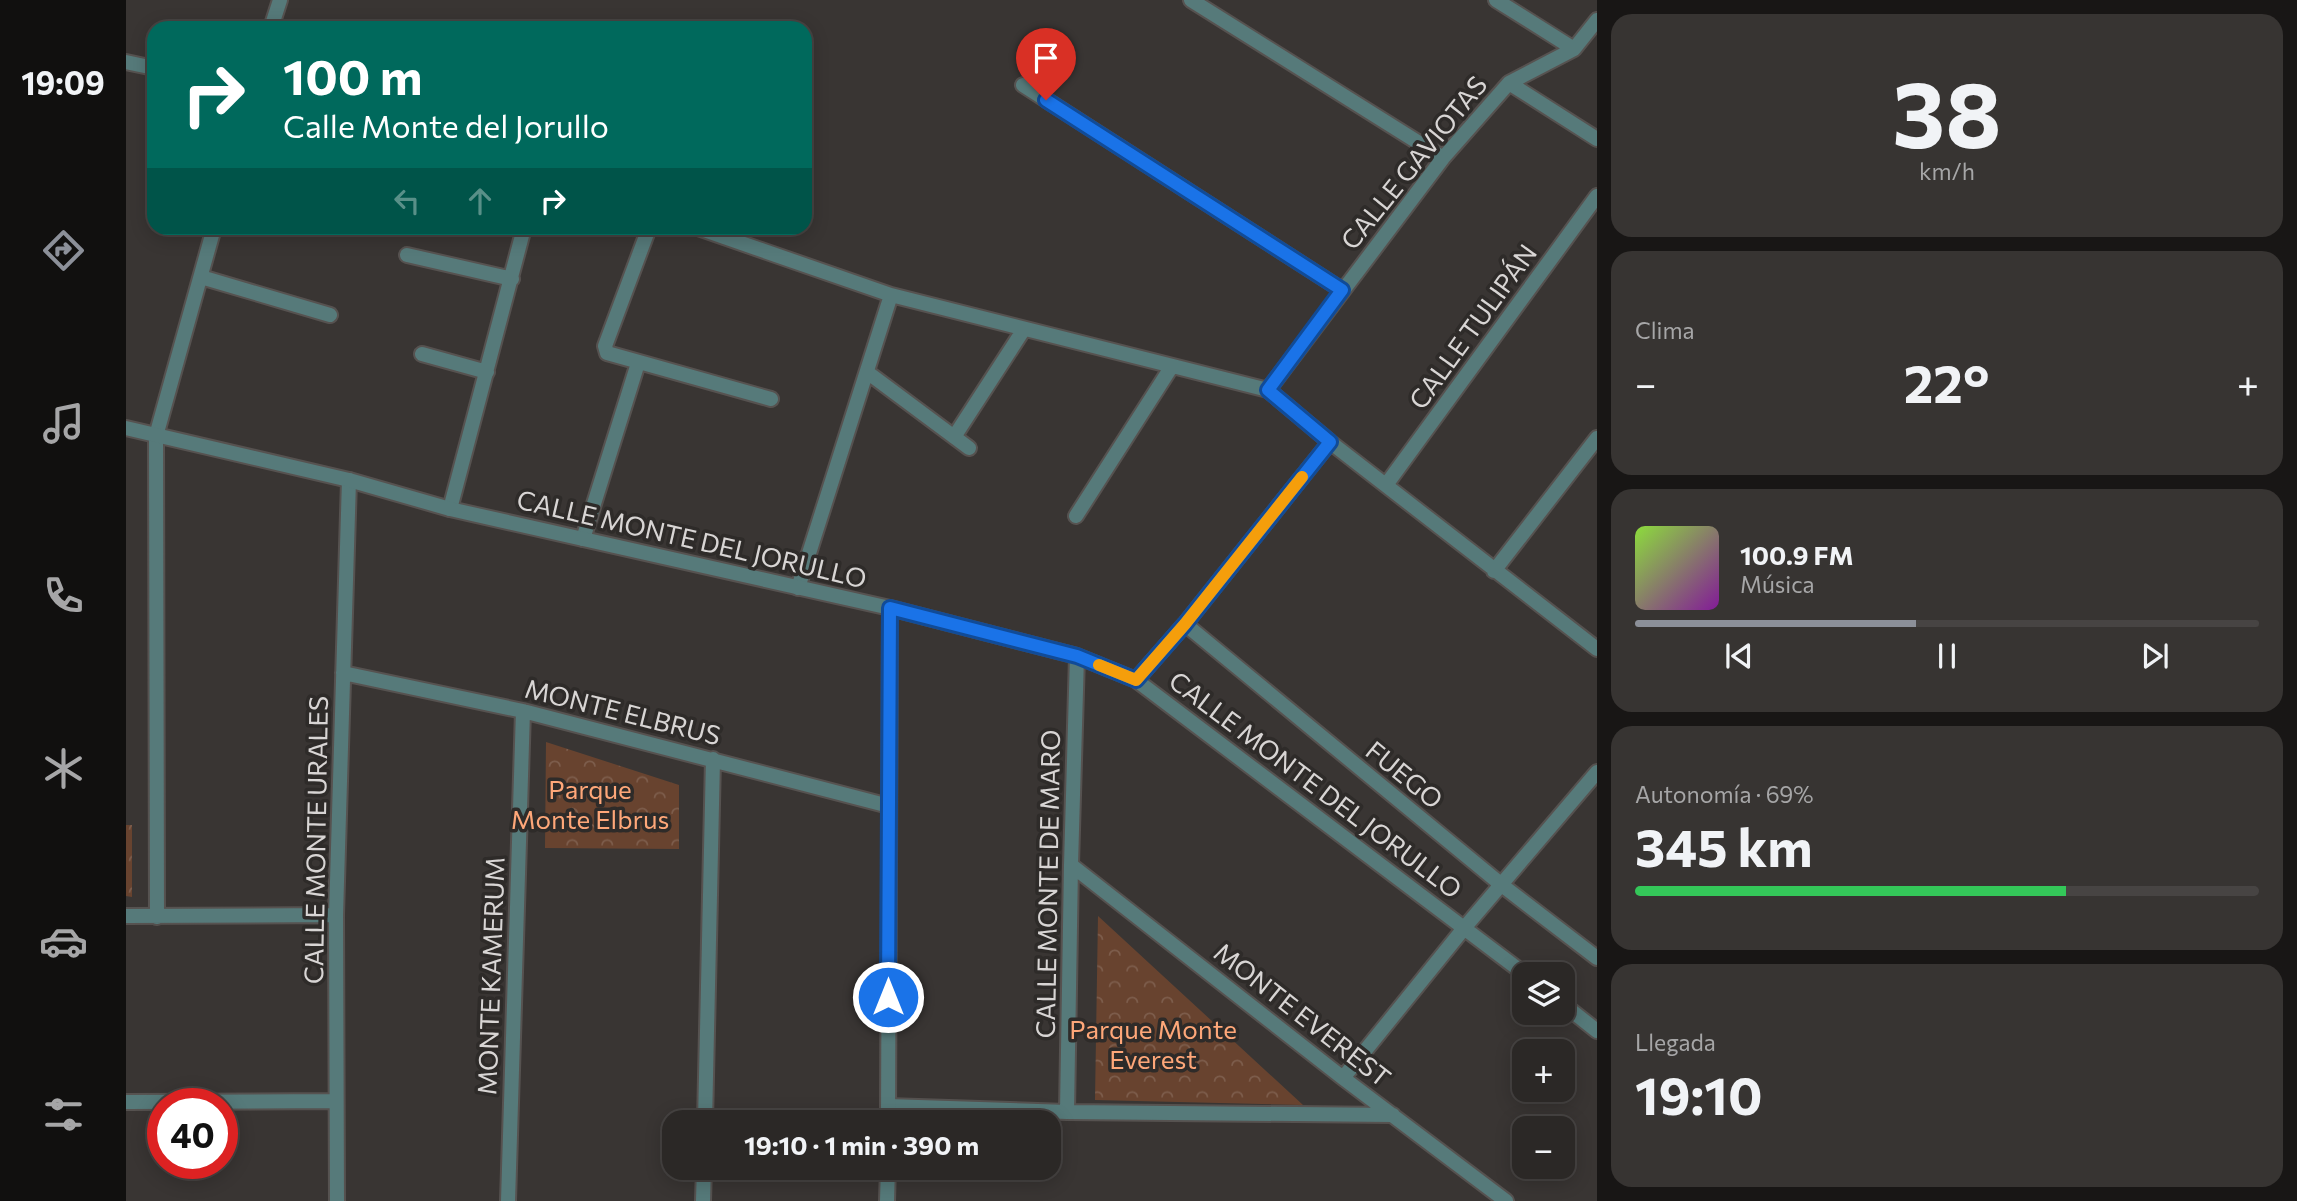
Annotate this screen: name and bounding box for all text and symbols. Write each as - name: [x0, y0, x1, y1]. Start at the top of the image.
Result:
- pin: [1016, 28, 1076, 100]
- icon: arrive: [1027, 39, 1065, 77]
- text: 100 m: [283, 45, 422, 105]
- icon: right: [168, 49, 259, 140]
- text: 38: [1892, 55, 2002, 167]
- text: 19:09: [21, 62, 105, 102]
- street label: CALLE GAVIOTAS: [1334, 69, 1492, 255]
- text: Calle Monte del Jorullo: [283, 105, 609, 145]
- text: km/h: [1919, 157, 1975, 185]
- icon: left: [388, 182, 426, 220]
- icon: ahead: [461, 182, 499, 220]
- icon: right: [534, 182, 572, 220]
- icon: directions: [39, 226, 88, 275]
- street label: CALLE TULIPÁN: [1402, 238, 1542, 414]
- text: Clima: [1635, 316, 1695, 344]
- text: 22°: [1904, 350, 1989, 414]
- text: −: [1635, 359, 1657, 406]
- text: +: [2237, 359, 2259, 406]
- icon: music: [39, 399, 88, 448]
- street label: CALLE MONTE DEL JORULLO: [514, 483, 870, 593]
- text: 100.9 FM: [1740, 539, 1854, 570]
- text: Música: [1740, 570, 1815, 598]
- icon: phone: [39, 571, 88, 620]
- icon: previous: [1720, 637, 1758, 675]
- icon: pause: [1928, 637, 1966, 675]
- icon: next: [2136, 637, 2174, 675]
- street label: CALLE MONTE DEL JORULLO: [1164, 664, 1468, 904]
- street label: MONTE ELBRUS: [522, 672, 724, 750]
- street label: CALLE MONTE URALES: [297, 696, 333, 984]
- street label: CALLE MONTE DE MARO: [1029, 729, 1065, 1039]
- street label: FUEGO: [1360, 734, 1450, 814]
- icon: climate: [39, 744, 88, 793]
- park label: Parque Monte Elbrus: [511, 773, 669, 834]
- text: Autonomía · 69%: [1635, 780, 1814, 808]
- text: 345 km: [1635, 814, 1813, 878]
- street label: MONTE KAMERUM: [470, 856, 510, 1096]
- icon: car: [39, 917, 88, 966]
- street label: MONTE EVEREST: [1209, 935, 1397, 1093]
- position arrow: [851, 960, 925, 1034]
- map controls: [1512, 962, 1575, 1179]
- button: layers: [1512, 962, 1575, 1025]
- park label: Parque Monte Everest: [1069, 1013, 1237, 1074]
- text: Llegada: [1635, 1028, 1716, 1056]
- button: +: [1512, 1039, 1575, 1102]
- text: 19:10: [1635, 1062, 1762, 1126]
- speed limit sign: 40: [147, 1088, 238, 1179]
- icon: filters: [39, 1090, 88, 1139]
- button: −: [1512, 1116, 1575, 1179]
- text: 19:10 · 1 min · 390 m: [744, 1129, 979, 1160]

